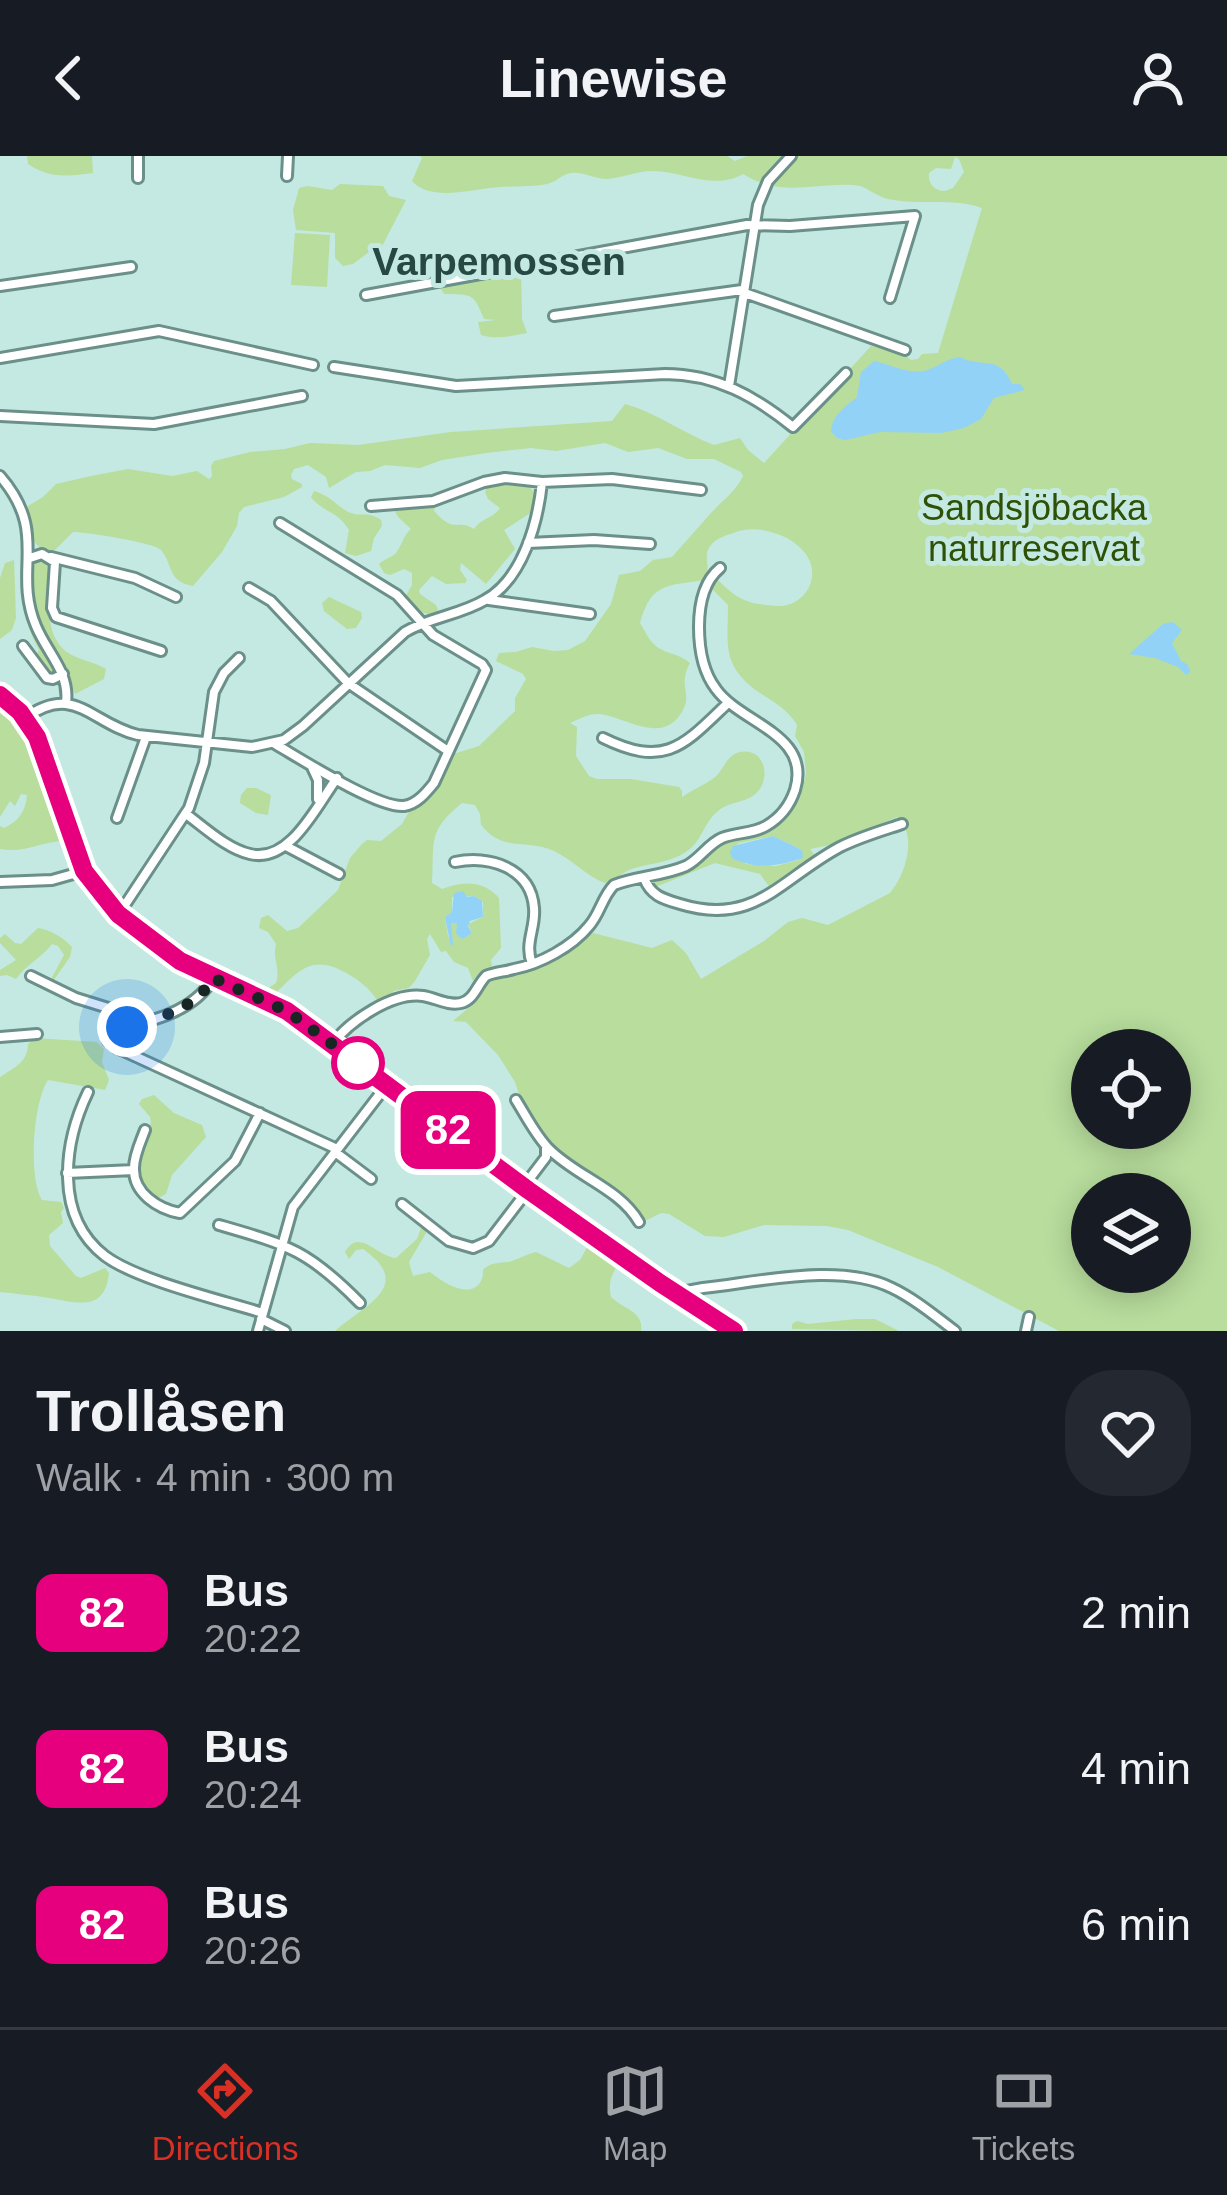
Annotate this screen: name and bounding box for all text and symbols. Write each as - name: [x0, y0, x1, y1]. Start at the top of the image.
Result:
- icon: back: [36, 45, 102, 111]
- icon: person: [1125, 45, 1191, 111]
- text: Linewise: [499, 48, 728, 108]
- district label: Varpemossen: [372, 240, 626, 283]
- park label: Sandsjöbacka naturreservat: [921, 487, 1148, 569]
- your location: [97, 997, 157, 1057]
- map controls: [1071, 1029, 1191, 1293]
- button: locate: [1071, 1029, 1191, 1149]
- unlabelled marker: [333, 1038, 383, 1088]
- line badge: 82: [394, 1091, 502, 1169]
- text: 82: [425, 1106, 471, 1153]
- button: layers: [1071, 1173, 1191, 1293]
- button: heart: [1065, 1370, 1191, 1496]
- text: Trollåsen: [36, 1379, 286, 1443]
- text: Walk · 4 min · 300 m: [36, 1456, 394, 1499]
- text: Bus: [204, 1565, 289, 1616]
- text: 2 min: [1081, 1587, 1191, 1638]
- text: 82: [79, 1589, 125, 1636]
- text: 20:22: [204, 1617, 302, 1660]
- text: Bus: [204, 1721, 289, 1772]
- text: 4 min: [1081, 1743, 1191, 1794]
- text: 82: [79, 1745, 125, 1792]
- text: 20:24: [204, 1773, 302, 1816]
- text: Bus: [204, 1877, 289, 1928]
- text: 6 min: [1081, 1899, 1191, 1950]
- text: 82: [79, 1901, 125, 1948]
- text: 20:26: [204, 1929, 302, 1972]
- tab: Directions: [152, 2058, 299, 2168]
- tab: Map: [602, 2058, 668, 2168]
- tab: Tickets: [972, 2058, 1075, 2168]

